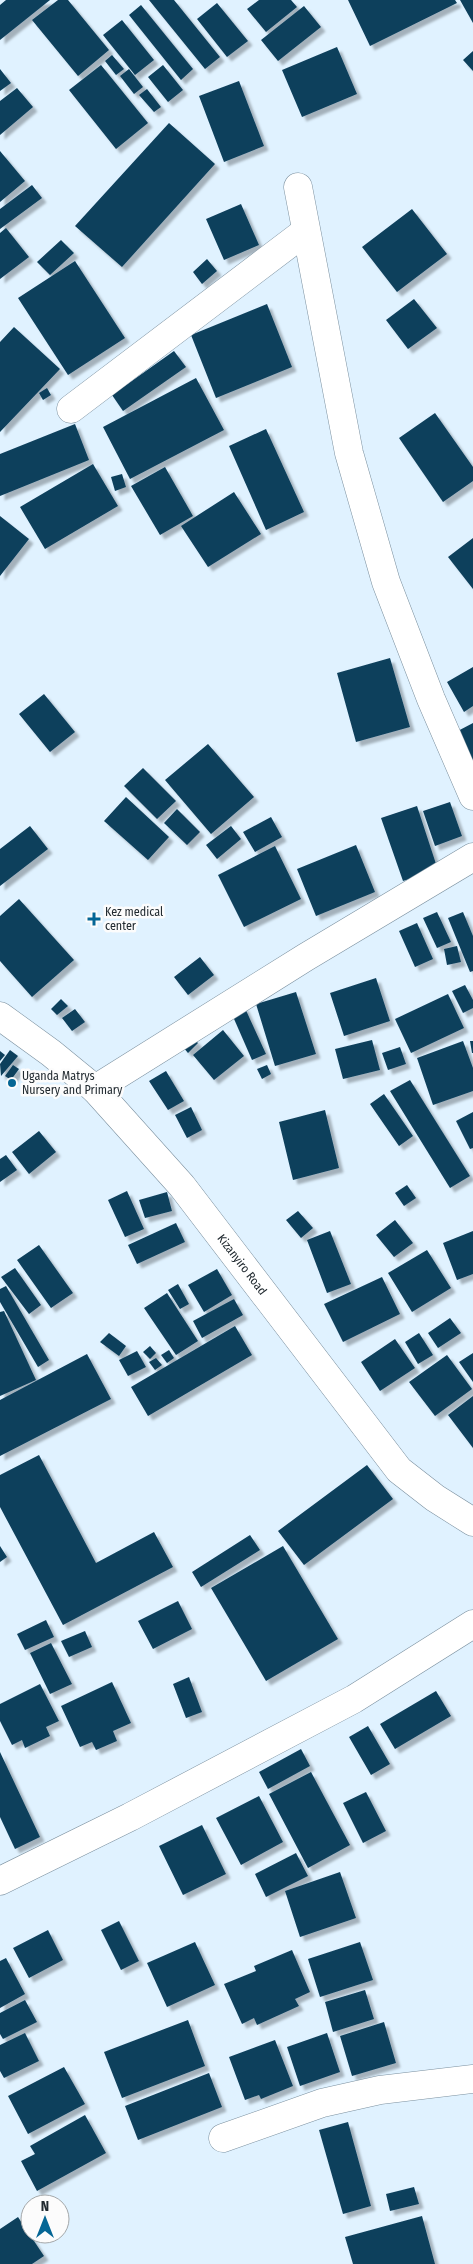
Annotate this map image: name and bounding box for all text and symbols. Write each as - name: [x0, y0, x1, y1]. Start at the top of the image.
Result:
- place label: Kez medical center: [105, 905, 163, 933]
- marker: Kez medical center: [87, 912, 101, 926]
- place label: Uganda Matrys Nursery and Primary: [22, 1069, 123, 1097]
- marker: Uganda Matrys Nursery and Primary: [6, 1077, 18, 1089]
- street label: Kizanyiro Road: [214, 1232, 270, 1298]
- north arrow: [20, 2194, 70, 2244]
- text: N: [41, 2198, 49, 2215]

